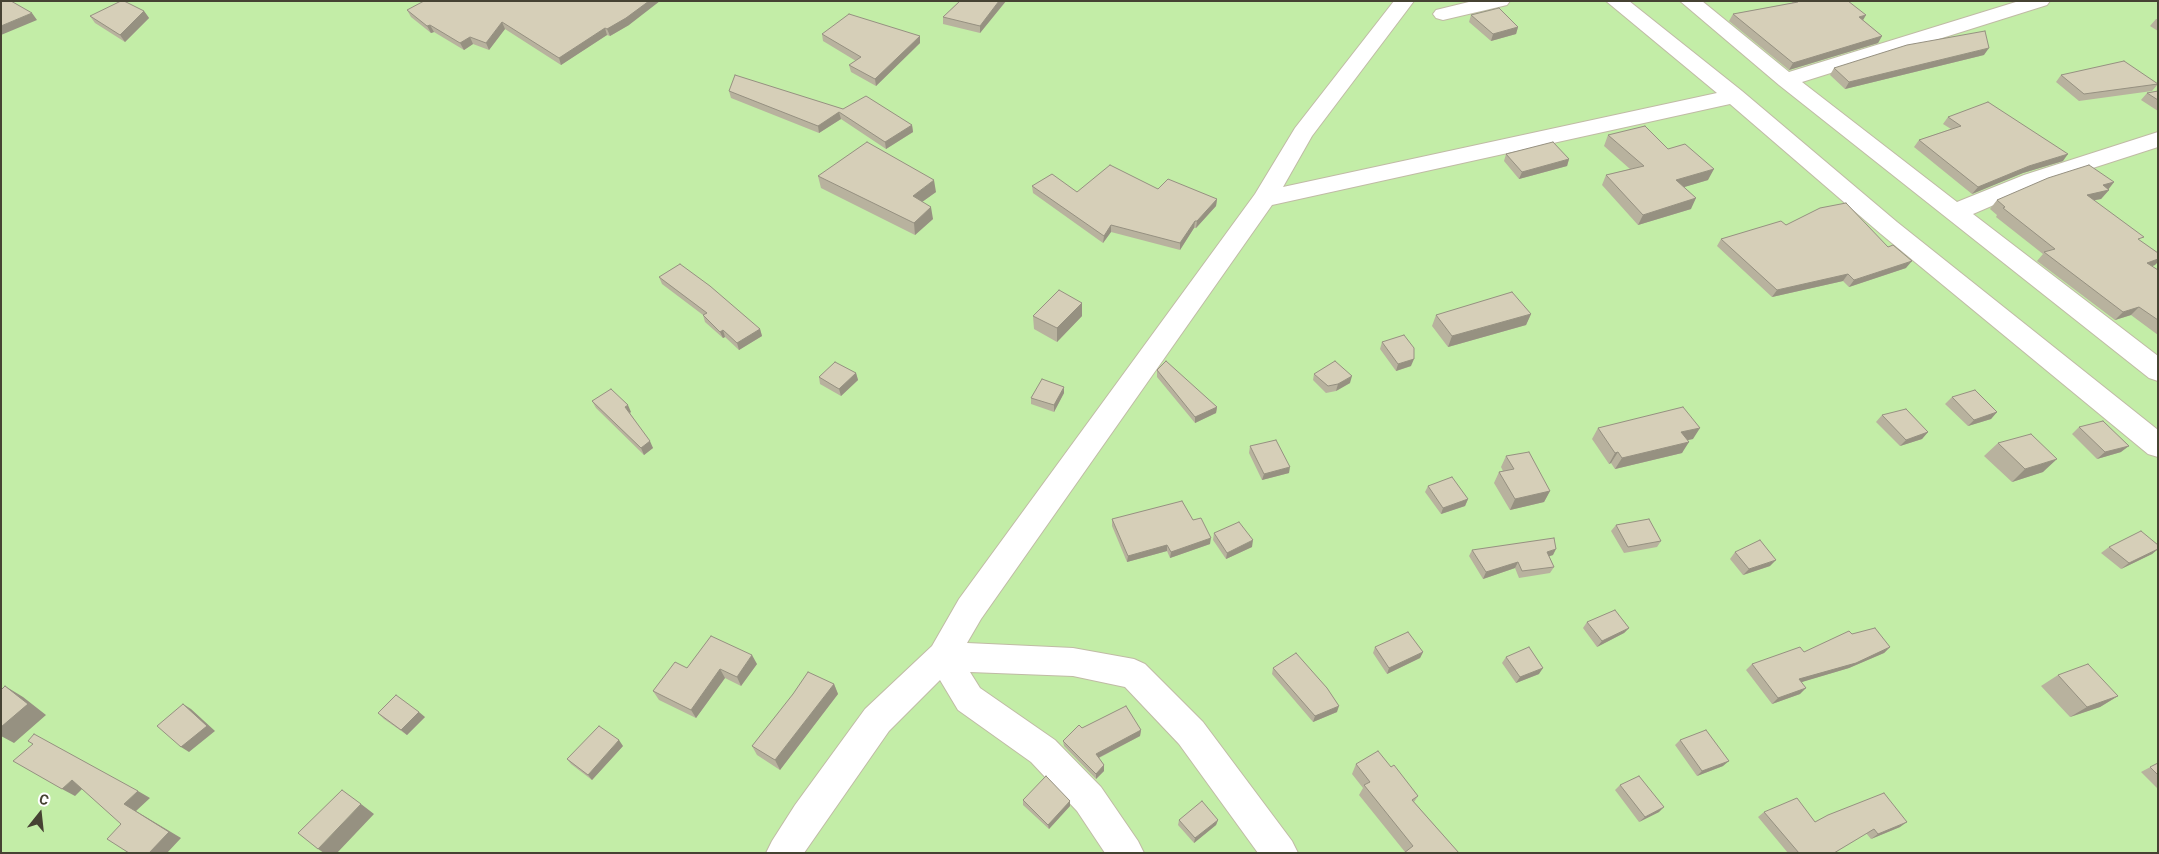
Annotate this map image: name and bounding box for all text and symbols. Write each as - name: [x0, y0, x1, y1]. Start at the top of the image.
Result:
- north arrow: [15, 789, 65, 839]
- text: С: [38, 791, 51, 809]

